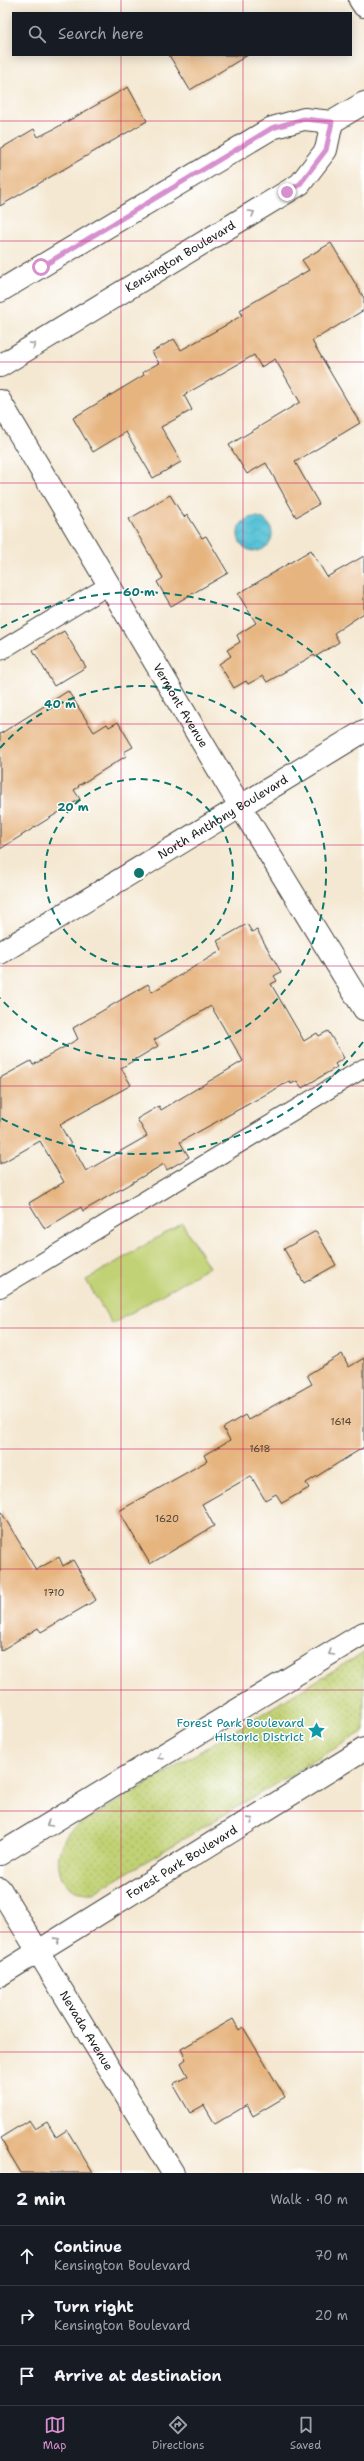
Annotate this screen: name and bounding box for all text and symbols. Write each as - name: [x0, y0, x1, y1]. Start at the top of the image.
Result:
- search box: [12, 12, 352, 56]
- icon: search: [26, 23, 48, 45]
- text: Search here: [58, 24, 144, 44]
- route end: [278, 183, 296, 201]
- one-way arrow: [248, 210, 255, 217]
- street label: Kensington Boulevard: [122, 217, 239, 296]
- route start: [32, 258, 50, 276]
- one-way arrow: [29, 343, 36, 350]
- text: 60 m: [123, 584, 155, 600]
- street label: Vermont Avenue: [149, 660, 212, 751]
- text: 40 m: [44, 696, 76, 712]
- street label: North Anthony Boulevard: [155, 771, 291, 863]
- text: 20 m: [57, 799, 89, 815]
- centre of rings: [132, 866, 146, 880]
- house number: 1614: [331, 1415, 351, 1428]
- house number: 1618: [249, 1442, 271, 1455]
- house number: 1620: [155, 1512, 179, 1525]
- house number: 1710: [43, 1586, 65, 1599]
- one-way arrow: [328, 1648, 335, 1655]
- place label: Forest Park Boulevard Historic District: [176, 1715, 304, 1745]
- place icon: Forest Park Boulevard Historic District: [307, 1720, 327, 1740]
- one-way arrow: [157, 1752, 164, 1759]
- one-way arrow: [247, 1817, 254, 1824]
- one-way arrow: [46, 1820, 53, 1827]
- street label: Forest Park Boulevard: [123, 1821, 241, 1903]
- one-way arrow: [53, 1937, 60, 1945]
- street label: Nevada Avenue: [56, 1988, 117, 2074]
- text: 2 min: [16, 2188, 66, 2210]
- text: Walk · 90 m: [270, 2191, 348, 2208]
- text: Continue: [54, 2237, 122, 2257]
- icon: ahead: [16, 2245, 38, 2267]
- text: 70 m: [314, 2247, 348, 2264]
- text: Kensington Boulevard: [54, 2257, 190, 2274]
- text: Turn right: [54, 2297, 134, 2317]
- icon: right: [16, 2305, 38, 2327]
- text: 20 m: [315, 2307, 348, 2324]
- text: Kensington Boulevard: [54, 2317, 190, 2334]
- icon: arrive: [16, 2365, 38, 2387]
- text: Arrive at destination: [54, 2366, 222, 2386]
- tab: Map: [43, 2414, 66, 2453]
- tab: Directions: [152, 2414, 204, 2453]
- tab: Saved: [290, 2414, 321, 2453]

